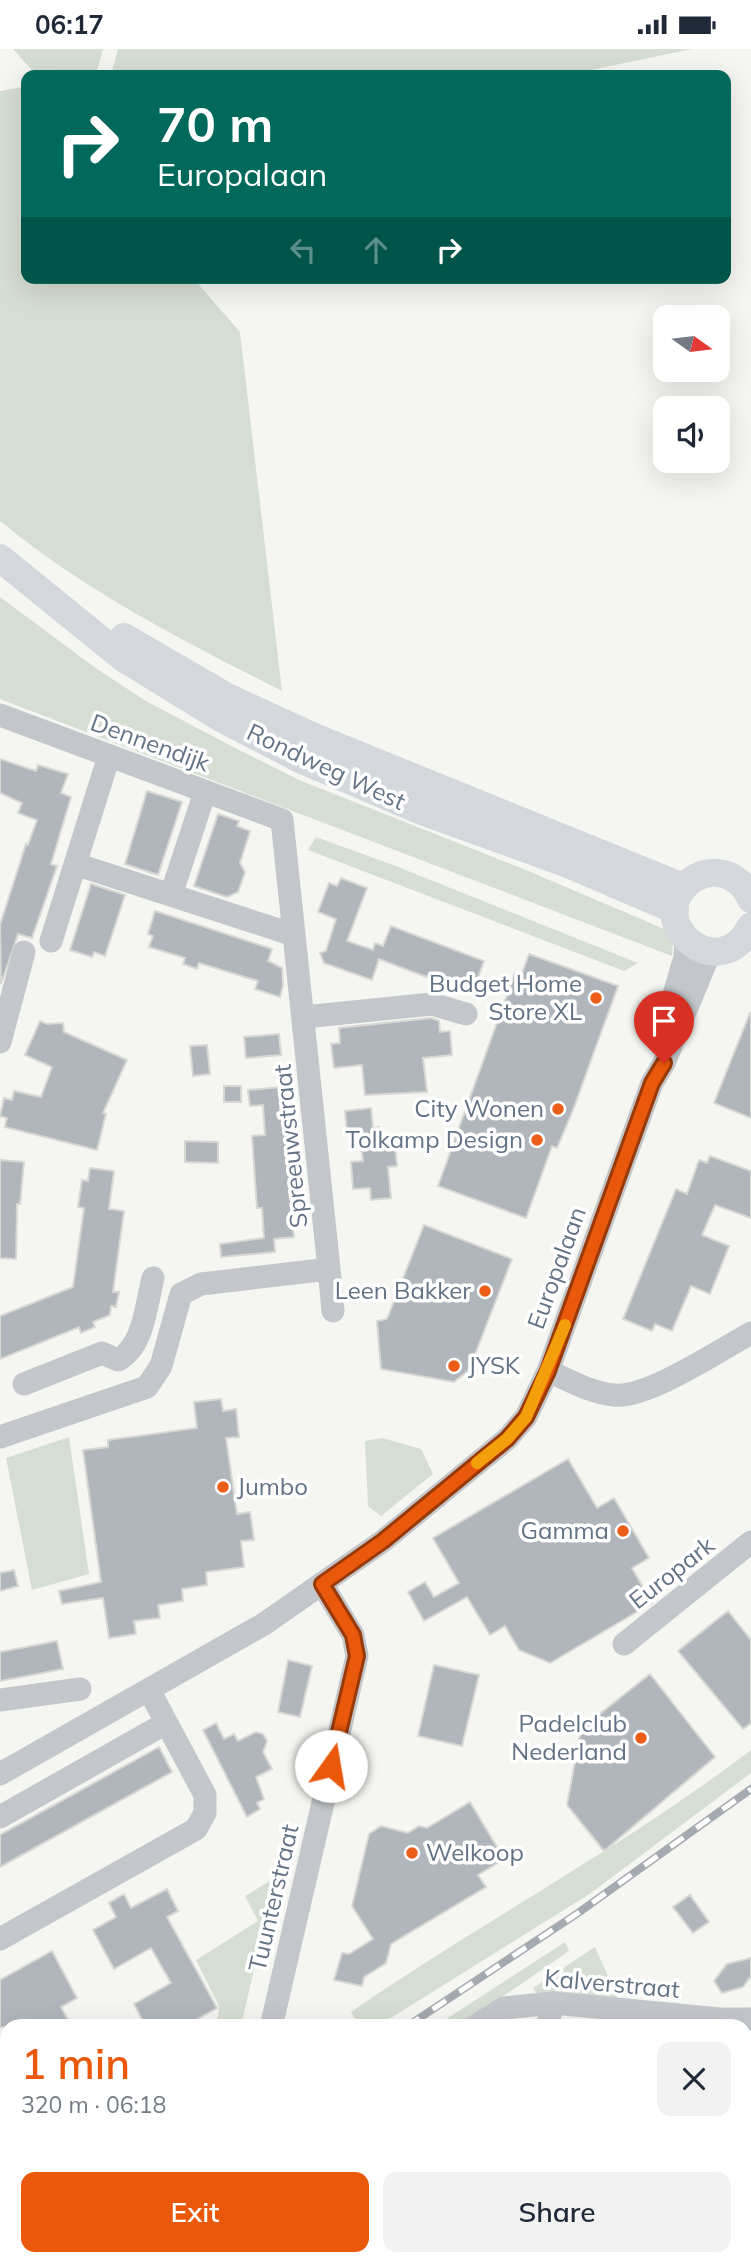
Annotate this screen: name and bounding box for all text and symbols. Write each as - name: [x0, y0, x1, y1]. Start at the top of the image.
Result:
- text: 06:17: [35, 8, 104, 41]
- text: 70 m: [157, 93, 273, 154]
- icon: right: [42, 98, 133, 189]
- text: Europalaan: [157, 154, 327, 194]
- icon: left: [284, 231, 322, 269]
- icon: ahead: [357, 231, 395, 269]
- icon: right: [430, 231, 468, 269]
- north arrow: [653, 305, 730, 381]
- map controls: [653, 305, 730, 473]
- button: sound: [653, 396, 730, 473]
- street label: Dennendijk: [87, 707, 215, 778]
- street label: Rondweg West: [242, 716, 410, 816]
- place label: Budget Home Store XL: [429, 968, 582, 1026]
- marker: Budget Home Store XL: [588, 990, 604, 1006]
- pin: [634, 991, 694, 1063]
- icon: arrive: [645, 1002, 683, 1040]
- street label: Spreeuwstraat: [266, 1063, 314, 1229]
- place label: City Wonen: [414, 1093, 544, 1123]
- marker: City Wonen: [550, 1101, 566, 1117]
- place label: Tolkamp Design: [345, 1124, 523, 1154]
- marker: Tolkamp Design: [529, 1132, 545, 1148]
- street label: Europalaan: [520, 1203, 592, 1333]
- place label: Leen Bakker: [335, 1275, 471, 1305]
- marker: Leen Bakker: [477, 1283, 493, 1299]
- place label: JYSK: [468, 1350, 521, 1380]
- marker: JYSK: [446, 1358, 462, 1374]
- place label: Jumbo: [237, 1471, 308, 1501]
- marker: Jumbo: [215, 1479, 231, 1495]
- place label: Gamma: [521, 1515, 609, 1545]
- marker: Gamma: [615, 1523, 631, 1539]
- street label: Europark: [623, 1529, 721, 1615]
- place label: Padelclub Nederland: [511, 1708, 627, 1766]
- position arrow: [294, 1729, 368, 1803]
- marker: Padelclub Nederland: [633, 1730, 649, 1746]
- street label: Tuunterstraat: [241, 1821, 305, 1974]
- place label: Welkoop: [426, 1837, 524, 1867]
- marker: Welkoop: [404, 1845, 420, 1861]
- street label: Kalverstraat: [543, 1962, 681, 2004]
- text: 1 min: [21, 2037, 130, 2090]
- button: close: [657, 2042, 731, 2116]
- text: 320 m · 06:18: [21, 2090, 166, 2119]
- button: Exit: [21, 2172, 369, 2252]
- button: Share: [383, 2172, 731, 2252]

